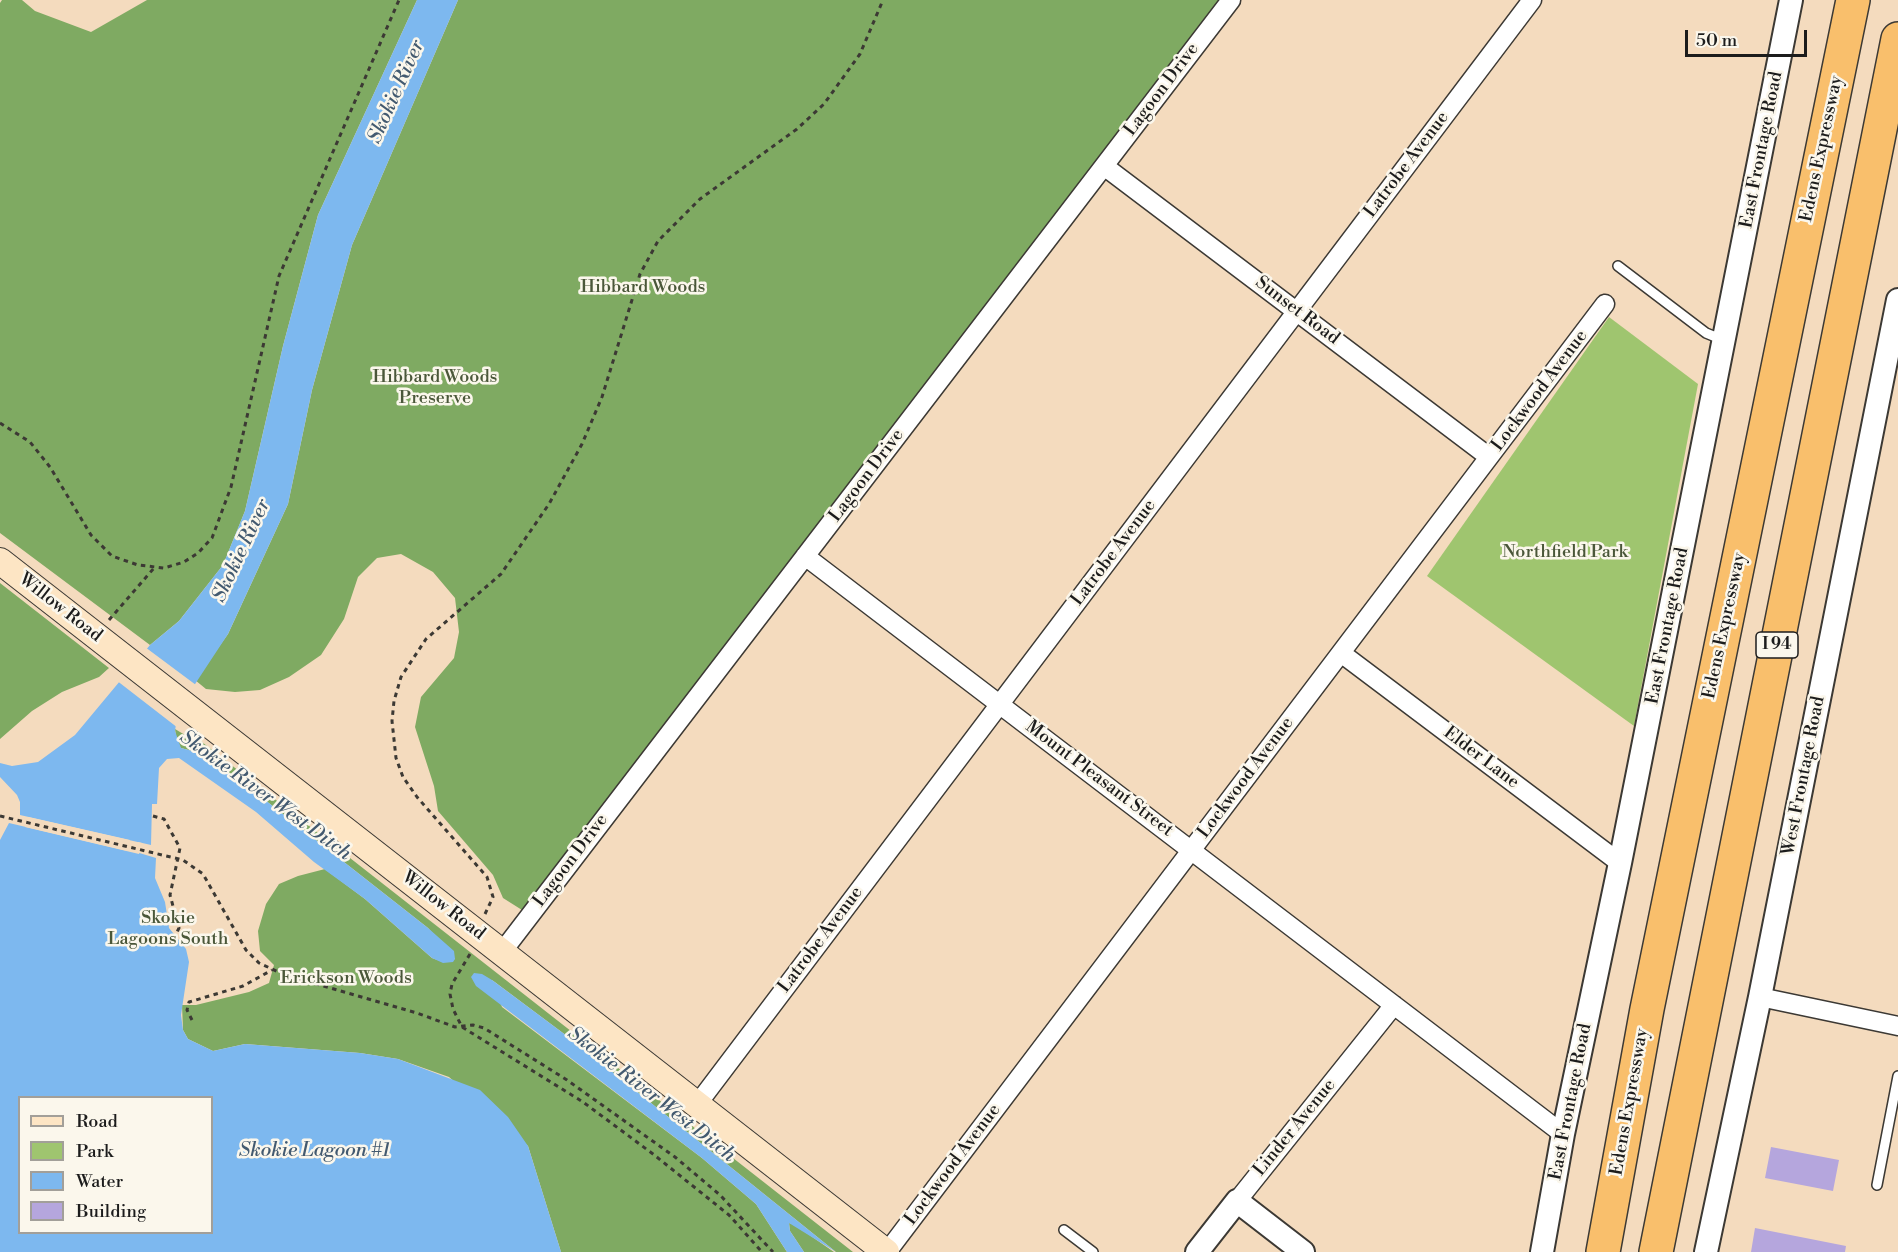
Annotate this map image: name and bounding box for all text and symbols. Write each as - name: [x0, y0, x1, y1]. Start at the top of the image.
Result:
- scale bar: [1688, 18, 1810, 56]
- text: 50 m: [1696, 29, 1737, 52]
- water label: Skokie River: [364, 37, 430, 147]
- street label: Lagoon Drive: [1120, 39, 1204, 141]
- street label: East Frontage Road: [1736, 70, 1788, 230]
- street label: Edens Expressway: [1796, 74, 1848, 224]
- street label: Latrobe Avenue: [1360, 108, 1454, 222]
- street label: Sunset Road: [1251, 272, 1343, 350]
- park label: Hibbard Woods: [581, 277, 705, 299]
- street label: Lockwood Avenue: [1487, 326, 1593, 456]
- park label: Hibbard Woods Preserve: [373, 367, 497, 410]
- street label: Lagoon Drive: [825, 425, 909, 527]
- water label: Skokie River: [208, 496, 276, 606]
- street label: Latrobe Avenue: [1067, 496, 1161, 610]
- park label: Northfield Park: [1502, 542, 1628, 564]
- street label: East Frontage Road: [1642, 546, 1694, 706]
- street label: Edens Expressway: [1699, 551, 1751, 701]
- street label: Willow Road: [14, 569, 106, 647]
- road number: I 94: [1756, 632, 1798, 658]
- street label: West Frontage Road: [1778, 695, 1830, 857]
- street label: Lockwood Avenue: [1193, 713, 1299, 843]
- street label: Mount Pleasant Street: [1021, 716, 1177, 842]
- street label: Elder Lane: [1439, 722, 1523, 794]
- water label: Skokie River West Ditch: [175, 726, 355, 866]
- street label: Lagoon Drive: [529, 810, 613, 912]
- street label: Willow Road: [397, 867, 489, 945]
- street label: Latrobe Avenue: [774, 883, 868, 997]
- park label: Skokie Lagoons South: [108, 908, 228, 950]
- park label: Erickson Woods: [280, 968, 412, 990]
- water label: Skokie River West Ditch: [562, 1022, 740, 1168]
- street label: East Frontage Road: [1545, 1022, 1597, 1182]
- street label: Edens Expressway: [1606, 1027, 1654, 1177]
- street label: Linder Avenue: [1249, 1075, 1341, 1181]
- legend: [18, 1096, 213, 1234]
- street label: Lockwood Avenue: [900, 1100, 1006, 1230]
- text: Road: [76, 1110, 118, 1133]
- water label: Skokie Lagoon #1: [239, 1139, 389, 1163]
- text: Park: [76, 1140, 113, 1163]
- text: Water: [76, 1170, 123, 1193]
- text: Building: [76, 1200, 146, 1223]

